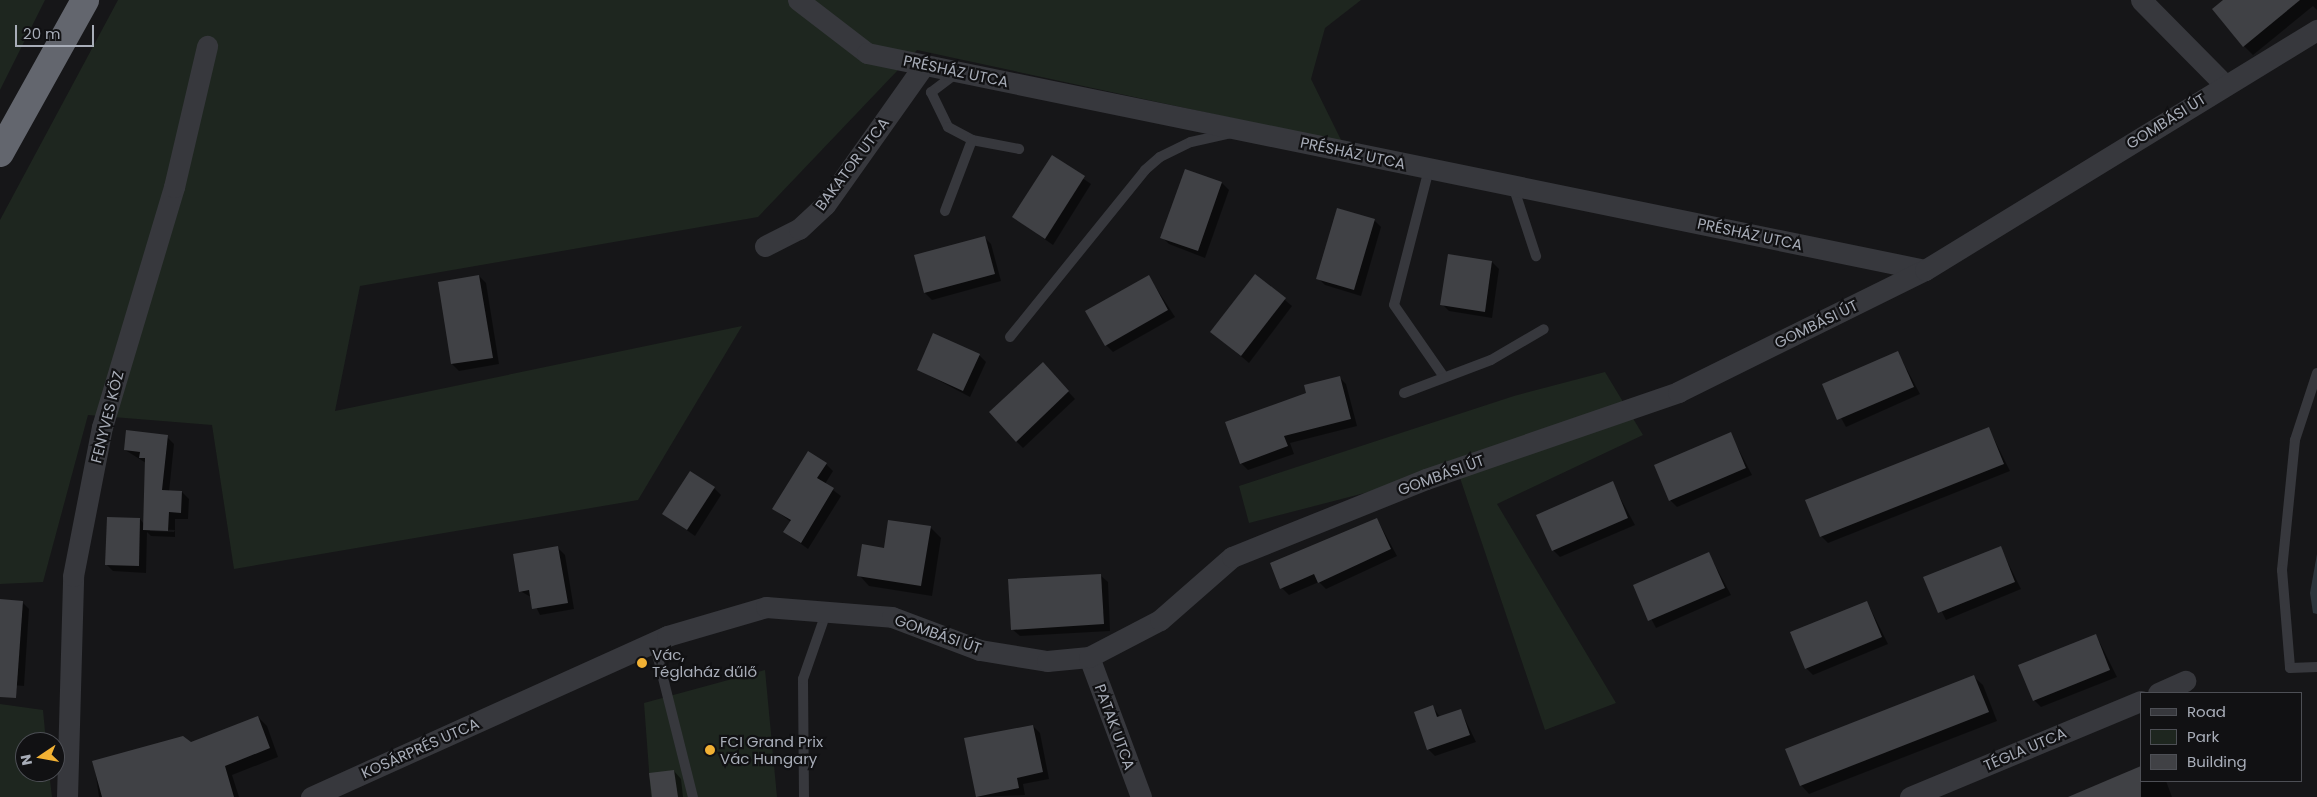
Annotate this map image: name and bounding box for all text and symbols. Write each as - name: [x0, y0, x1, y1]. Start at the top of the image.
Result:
- scale bar: [18, 15, 96, 47]
- text: 20 m: [23, 23, 61, 44]
- street label: PRÉSHÁZ UTCA: [902, 51, 1010, 91]
- street label: GOMBÁSI ÚT: [2123, 89, 2209, 153]
- street label: BAKATOR UTCA: [811, 114, 893, 214]
- street label: PRÉSHÁZ UTCA: [1299, 133, 1407, 173]
- street label: PRÉSHÁZ UTCA: [1696, 214, 1804, 254]
- street label: GOMBÁSI ÚT: [1771, 296, 1861, 352]
- street label: FENYVES KÖZ: [87, 369, 127, 465]
- street label: GOMBÁSI ÚT: [1395, 451, 1487, 499]
- street label: GOMBÁSI ÚT: [892, 611, 984, 657]
- place label: Vác, Téglaház dűlő: [652, 645, 757, 680]
- marker: Vác, Téglaház dűlő: [636, 657, 648, 669]
- street label: PATAK UTCA: [1091, 682, 1139, 772]
- legend: [2140, 692, 2302, 782]
- text: Road: [2187, 701, 2226, 722]
- street label: KOSÁRPRÉS UTCA: [358, 714, 482, 782]
- street label: TÉGLA UTCA: [1981, 724, 2069, 774]
- text: Park: [2187, 726, 2219, 747]
- north arrow: [15, 732, 65, 782]
- place label: FCI Grand Prix Vác Hungary: [720, 732, 823, 767]
- marker: FCI Grand Prix Vác Hungary: [704, 744, 716, 756]
- text: Building: [2187, 751, 2247, 772]
- text: N: [15, 753, 37, 767]

